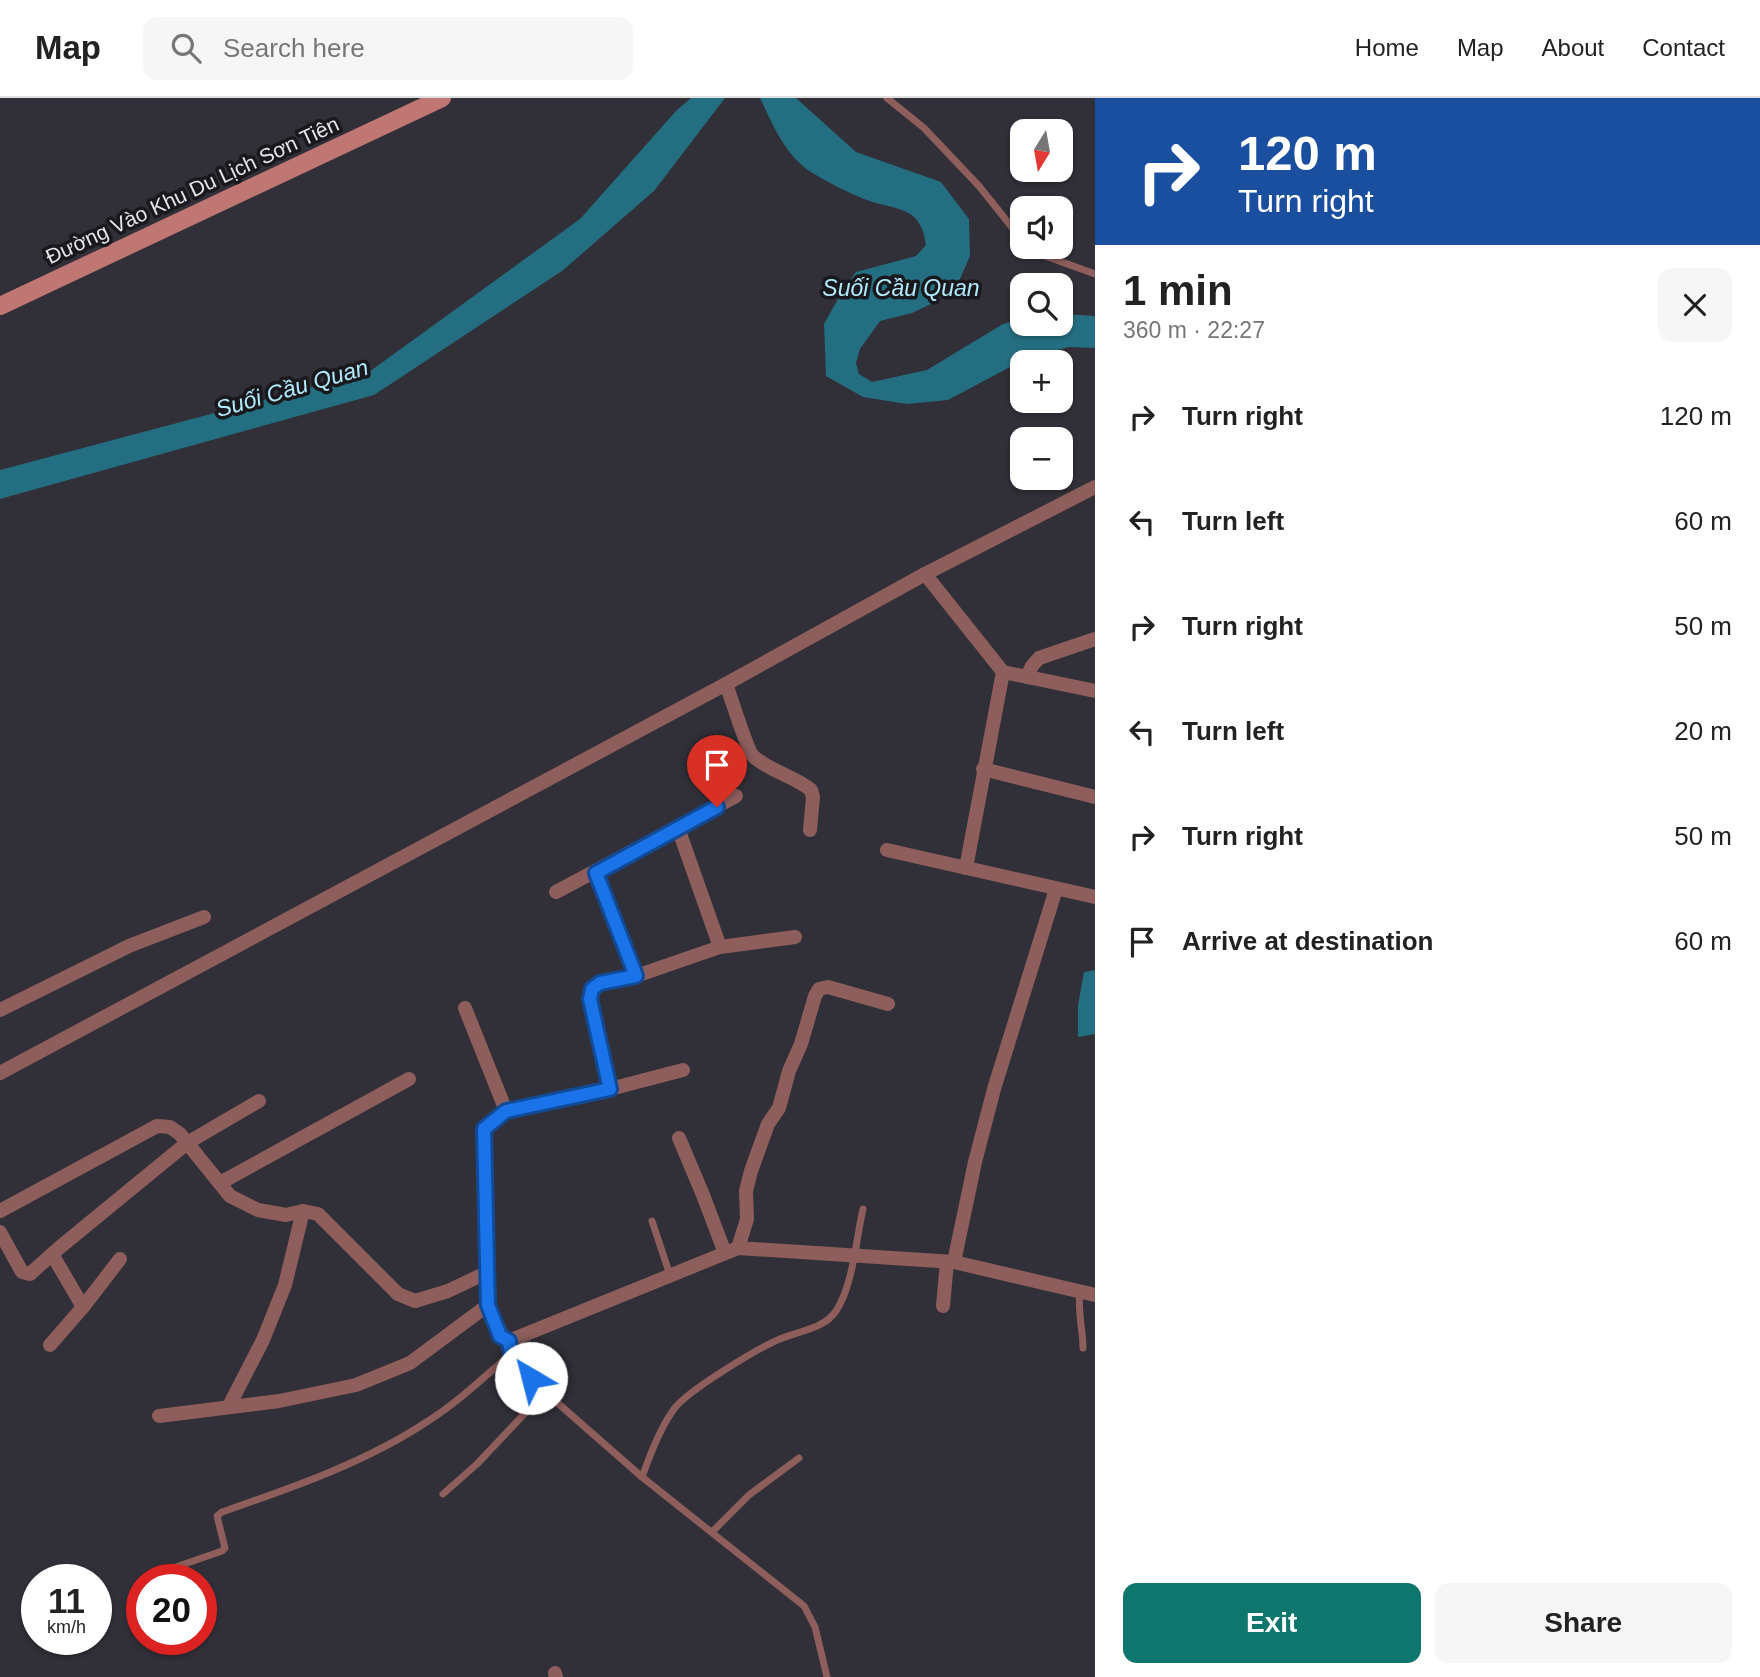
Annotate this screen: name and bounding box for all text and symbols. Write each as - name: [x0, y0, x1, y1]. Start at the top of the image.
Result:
- search box: [143, 17, 633, 80]
- text: Map: [35, 29, 101, 66]
- icon: search: [167, 29, 205, 67]
- text: Search here: [223, 33, 365, 63]
- text: Home: [1355, 34, 1419, 61]
- text: Map: [1457, 34, 1504, 61]
- text: About: [1542, 34, 1604, 61]
- text: Contact: [1642, 34, 1725, 61]
- street label: Đường Vào Khu Du Lịch Sơn Tiên: [42, 112, 342, 268]
- north arrow: [1010, 119, 1073, 182]
- map controls: [1010, 119, 1073, 490]
- icon: right: [1123, 126, 1214, 217]
- text: 120 m: [1238, 126, 1377, 180]
- text: Turn right: [1238, 183, 1374, 219]
- button: sound: [1010, 196, 1073, 259]
- text: 1 min: [1123, 267, 1233, 314]
- button: close: [1658, 268, 1732, 342]
- button: search: [1010, 273, 1073, 336]
- water label: Suối Cầu Quan: [822, 275, 980, 301]
- text: 360 m · 22:27: [1123, 317, 1265, 343]
- button: +: [1010, 350, 1073, 413]
- water label: Suối Cầu Quan: [213, 354, 371, 422]
- icon: right: [1123, 398, 1161, 436]
- text: Turn right: [1182, 401, 1303, 431]
- text: 120 m: [1660, 401, 1732, 431]
- button: −: [1010, 427, 1073, 490]
- icon: left: [1123, 503, 1161, 541]
- text: Turn left: [1182, 506, 1284, 536]
- text: 60 m: [1674, 506, 1732, 536]
- icon: right: [1123, 608, 1161, 646]
- text: Turn right: [1182, 611, 1303, 641]
- text: 50 m: [1674, 611, 1732, 641]
- icon: left: [1123, 713, 1161, 751]
- text: Turn left: [1182, 716, 1284, 746]
- text: 20 m: [1674, 716, 1732, 746]
- pin: [687, 735, 747, 807]
- icon: arrive: [698, 746, 736, 784]
- icon: right: [1123, 818, 1161, 856]
- text: Turn right: [1182, 821, 1303, 851]
- text: 50 m: [1674, 821, 1732, 851]
- icon: arrive: [1123, 923, 1161, 961]
- text: Arrive at destination: [1182, 926, 1433, 956]
- text: 60 m: [1674, 926, 1732, 956]
- position arrow: [494, 1341, 568, 1415]
- speed limit sign: 20: [126, 1564, 217, 1655]
- text: 11: [48, 1581, 85, 1620]
- button: Exit: [1123, 1583, 1421, 1663]
- button: Share: [1435, 1583, 1732, 1663]
- text: km/h: [47, 1617, 86, 1637]

